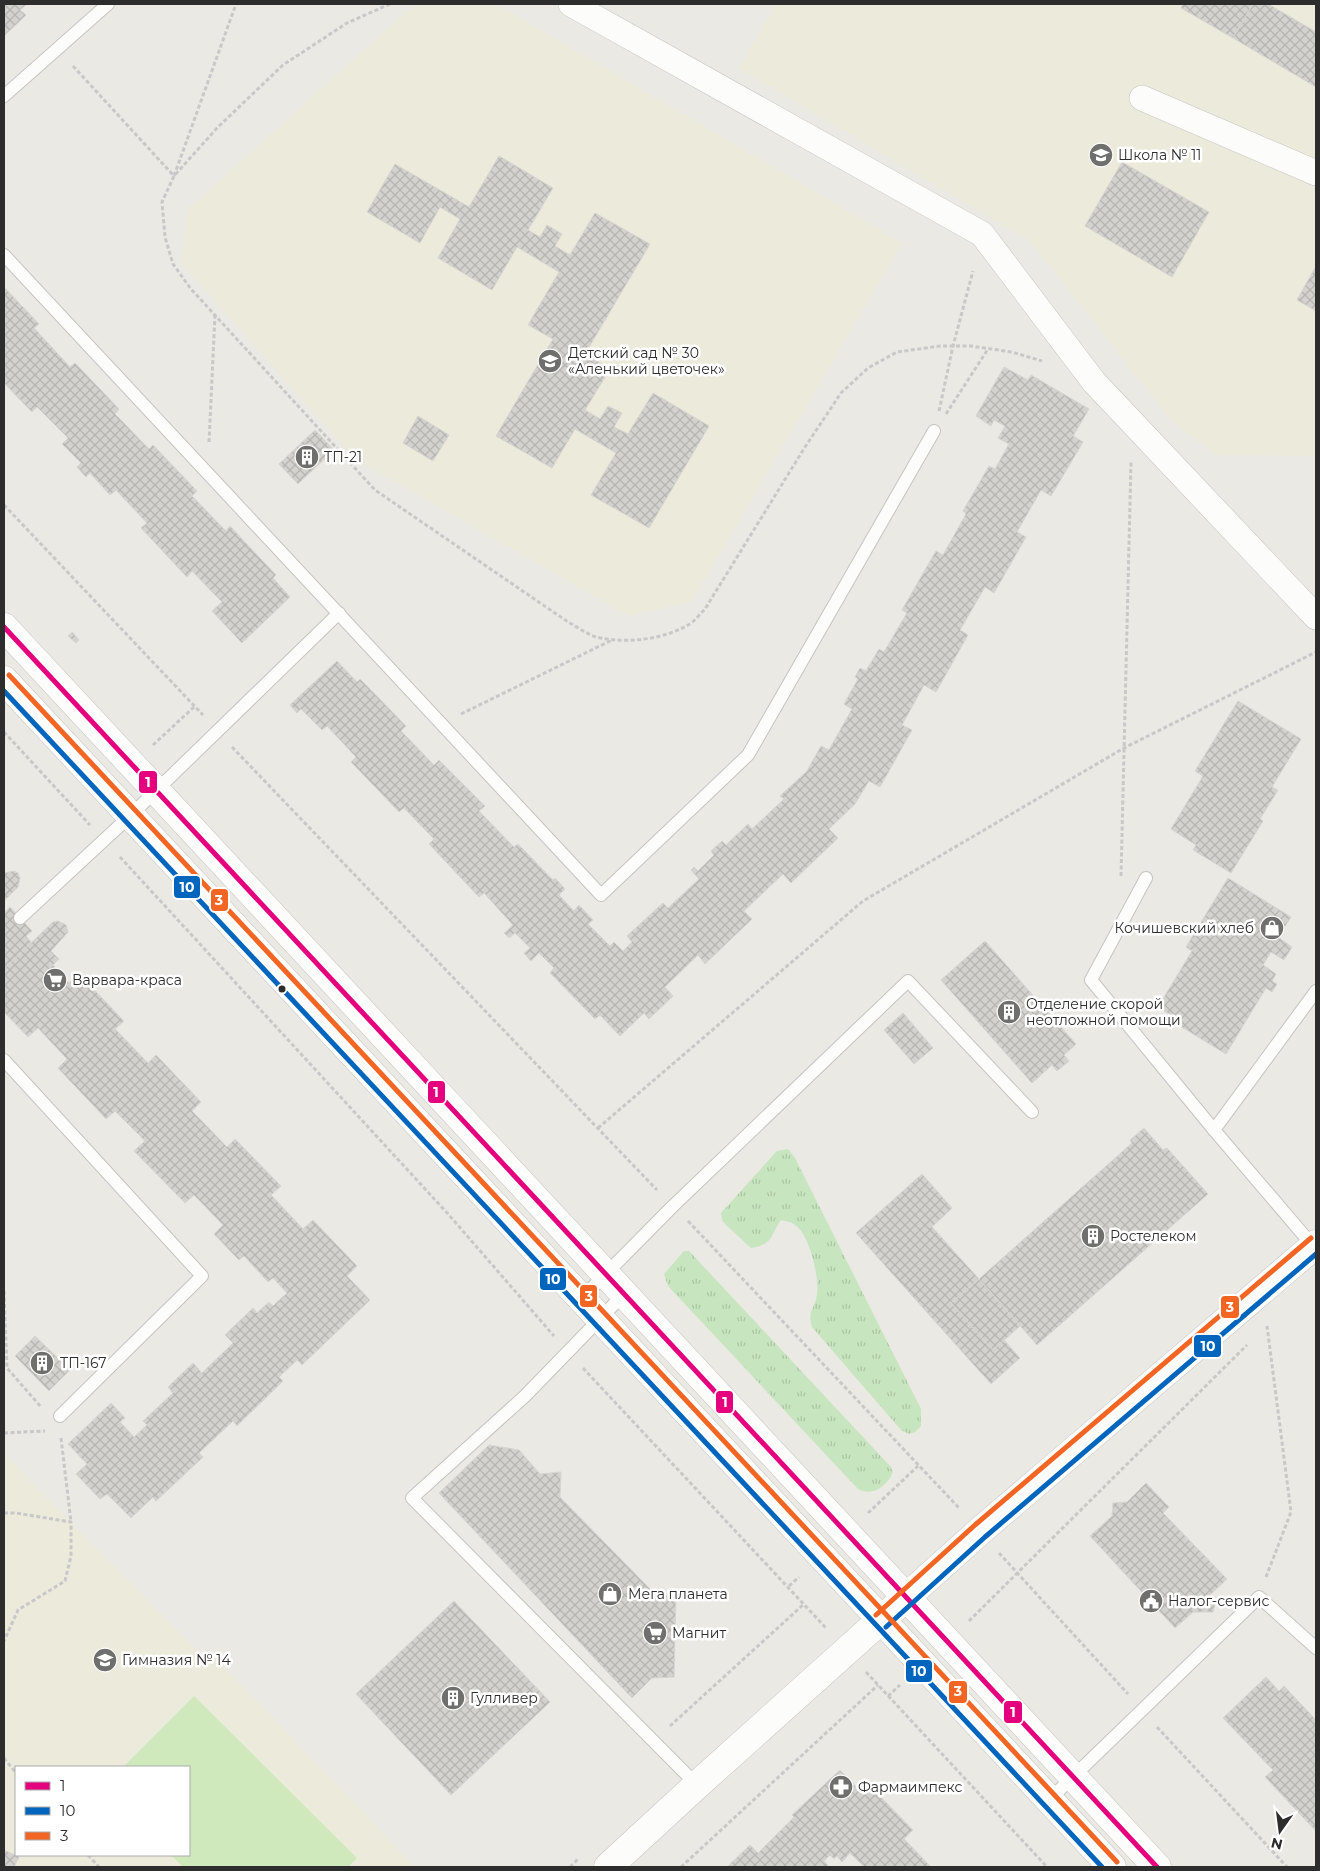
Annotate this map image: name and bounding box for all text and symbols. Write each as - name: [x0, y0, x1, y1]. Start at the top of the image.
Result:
- school or university icon: Школа № 11: [1088, 142, 1114, 168]
- place label: Школа № 11: [1118, 146, 1201, 164]
- place label: Детский сад № 30 «Аленький цветочек»: [568, 344, 725, 378]
- school or university icon: Детский сад № 30 «Аленький цветочек»: [537, 348, 563, 374]
- building icon: ТП-21: [294, 444, 320, 470]
- place label: ТП-21: [324, 448, 362, 466]
- line badge: 1: [138, 770, 158, 794]
- text: 1: [145, 773, 151, 791]
- line badge: 10: [173, 875, 201, 899]
- text: 10: [180, 878, 195, 896]
- line badge: 3: [210, 888, 229, 912]
- text: 3: [214, 891, 223, 909]
- shop icon: Кочишевский хлеб: [1259, 915, 1285, 941]
- place label: Кочишевский хлеб: [1114, 919, 1254, 937]
- supermarket icon: Варвара-краса: [42, 967, 68, 993]
- place label: Варвара-краса: [72, 971, 182, 989]
- unlabelled marker: [277, 984, 287, 994]
- place label: Отделение скорой неотложной помощи: [1026, 995, 1181, 1029]
- building icon: Отделение скорой неотложной помощи: [996, 999, 1022, 1025]
- line badge: 1: [427, 1080, 446, 1104]
- text: 1: [433, 1083, 439, 1101]
- building icon: Ростелеком: [1080, 1223, 1106, 1249]
- place label: Ростелеком: [1110, 1227, 1197, 1245]
- line badge: 10: [539, 1267, 567, 1291]
- text: 10: [546, 1270, 561, 1288]
- line badge: 3: [579, 1284, 598, 1308]
- text: 3: [584, 1287, 593, 1305]
- line badge: 3: [1220, 1295, 1240, 1319]
- text: 3: [1225, 1298, 1234, 1316]
- line badge: 10: [1193, 1334, 1222, 1358]
- text: 10: [1201, 1337, 1216, 1355]
- building icon: ТП-167: [29, 1350, 55, 1376]
- place label: ТП-167: [60, 1354, 107, 1372]
- line badge: 1: [715, 1390, 734, 1414]
- text: 1: [722, 1393, 728, 1411]
- shop icon: Мега планета: [597, 1581, 623, 1607]
- place label: Мега планета: [628, 1585, 728, 1603]
- public building icon: Налог-сервис: [1138, 1588, 1164, 1614]
- place label: Налог-сервис: [1168, 1592, 1269, 1610]
- supermarket icon: Магнит: [642, 1620, 668, 1646]
- place label: Магнит: [672, 1624, 726, 1642]
- school or university icon: Гимназия № 14: [92, 1647, 118, 1673]
- place label: Гимназия № 14: [122, 1651, 231, 1669]
- line badge: 10: [905, 1659, 933, 1683]
- text: 10: [912, 1662, 927, 1680]
- line badge: 3: [948, 1680, 968, 1704]
- text: 3: [953, 1682, 962, 1700]
- building icon: Гулливер: [440, 1685, 466, 1711]
- place label: Гулливер: [470, 1689, 538, 1707]
- line badge: 1: [1003, 1700, 1023, 1724]
- text: 1: [1010, 1703, 1016, 1721]
- legend: [15, 1766, 190, 1856]
- pharmacy icon: Фармаимпекс: [828, 1774, 854, 1800]
- text: 1: [60, 1776, 65, 1795]
- place label: Фармаимпекс: [858, 1778, 962, 1796]
- text: 10: [60, 1801, 75, 1820]
- north arrow: [1255, 1806, 1305, 1856]
- text: 3: [60, 1826, 68, 1845]
- text: N: [1269, 1834, 1285, 1854]

